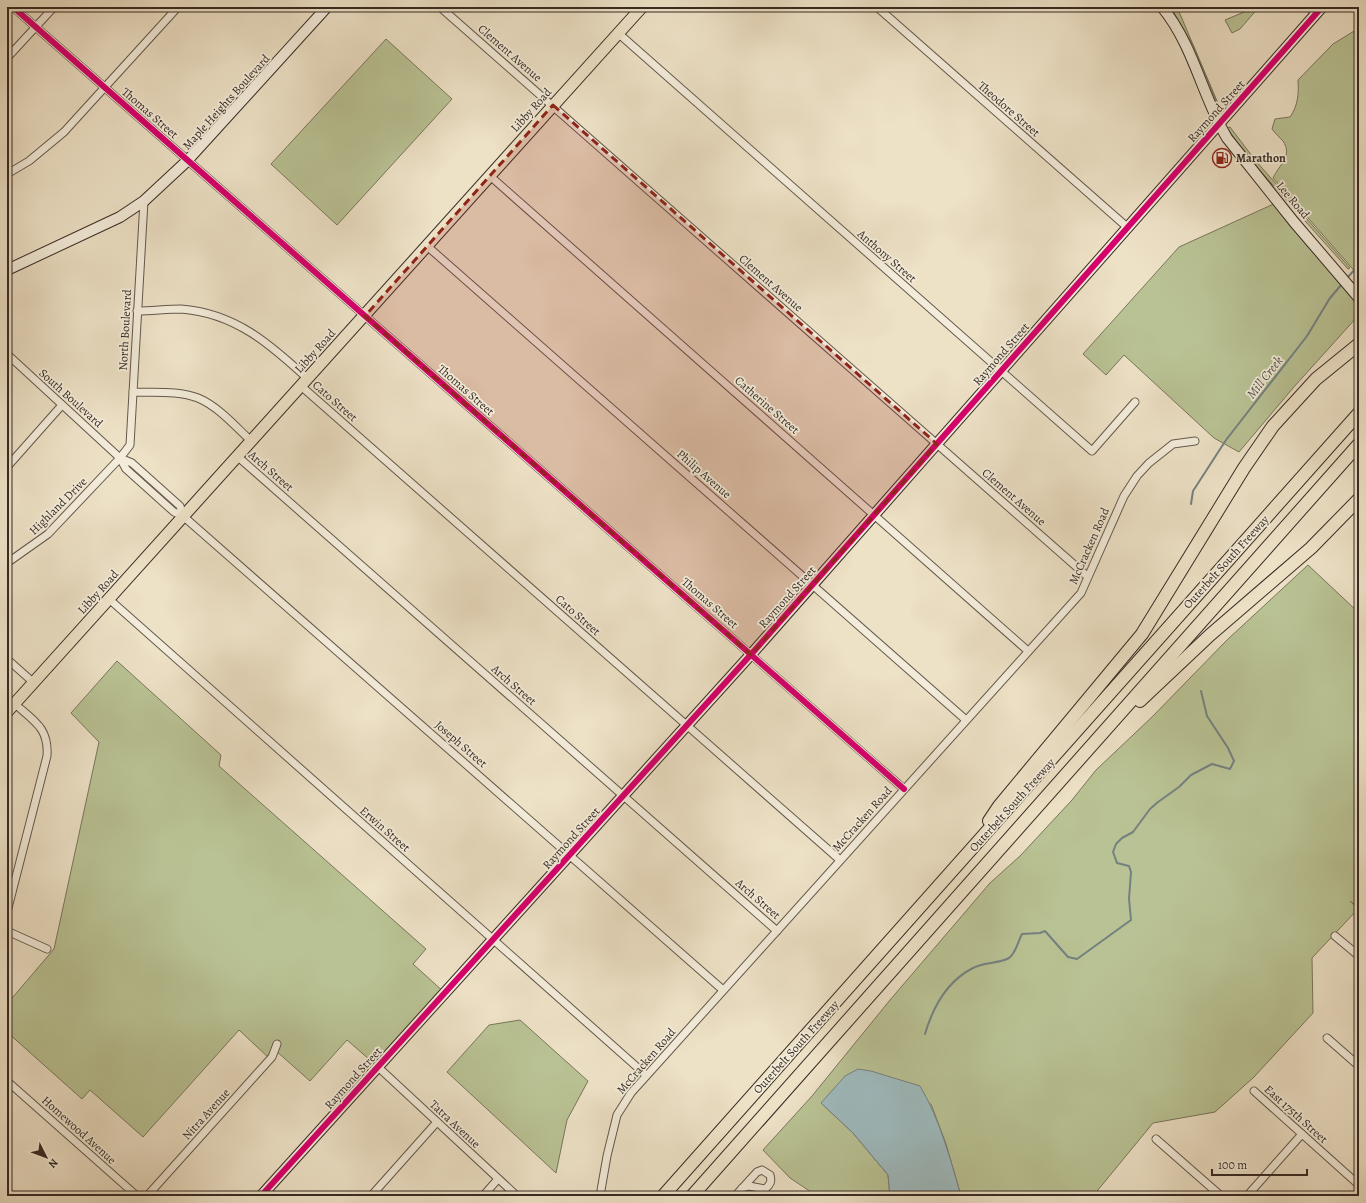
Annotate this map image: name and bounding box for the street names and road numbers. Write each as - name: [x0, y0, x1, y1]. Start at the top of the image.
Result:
- street label: Clement Avenue: [475, 21, 545, 85]
- street label: Maple Heights Boulevard: [179, 50, 274, 153]
- street label: Raymond Street: [1184, 76, 1248, 146]
- street label: Theodore Street: [975, 78, 1043, 140]
- street label: Thomas Street: [118, 84, 182, 142]
- street label: Libby Road: [507, 84, 555, 135]
- street label: Lee Road: [1273, 178, 1314, 222]
- street label: Anthony Street: [853, 225, 920, 286]
- street label: Clement Avenue: [736, 251, 806, 315]
- street label: North Boulevard: [115, 288, 135, 371]
- street label: Raymond Street: [969, 319, 1033, 389]
- street label: Libby Road: [291, 325, 339, 376]
- street label: Thomas Street: [434, 361, 498, 419]
- street label: South Boulevard: [36, 365, 107, 431]
- street label: Catherine Street: [731, 372, 803, 438]
- street label: Cato Street: [309, 377, 361, 425]
- street label: Arch Street: [244, 446, 297, 495]
- street label: Philip Avenue: [673, 446, 735, 502]
- street label: Clement Avenue: [979, 465, 1049, 529]
- street label: Highland Drive: [26, 474, 90, 538]
- street label: McCracken Road: [1065, 505, 1113, 587]
- street label: Outerbelt South Freeway: [1180, 511, 1273, 612]
- street label: Raymond Street: [755, 562, 819, 632]
- street label: Libby Road: [74, 566, 122, 617]
- street label: Thomas Street: [678, 574, 742, 632]
- street label: Cato Street: [552, 591, 604, 639]
- street label: Arch Street: [487, 660, 540, 709]
- street label: Joseph Street: [432, 717, 491, 771]
- street label: Outerbelt South Freeway: [966, 754, 1059, 855]
- street label: McCracken Road: [828, 783, 896, 855]
- street label: Erwin Street: [356, 803, 414, 855]
- street label: Raymond Street: [539, 803, 603, 873]
- street label: Arch Street: [731, 874, 784, 923]
- street label: Outerbelt South Freeway: [750, 996, 843, 1097]
- street label: McCracken Road: [613, 1024, 679, 1097]
- street label: Raymond Street: [321, 1043, 385, 1113]
- street label: East 175th Street: [1261, 1081, 1331, 1147]
- street label: Nitra Avenue: [179, 1085, 233, 1143]
- street label: Homewood Avenue: [38, 1092, 120, 1168]
- street label: Tatra Avenue: [426, 1096, 484, 1152]

